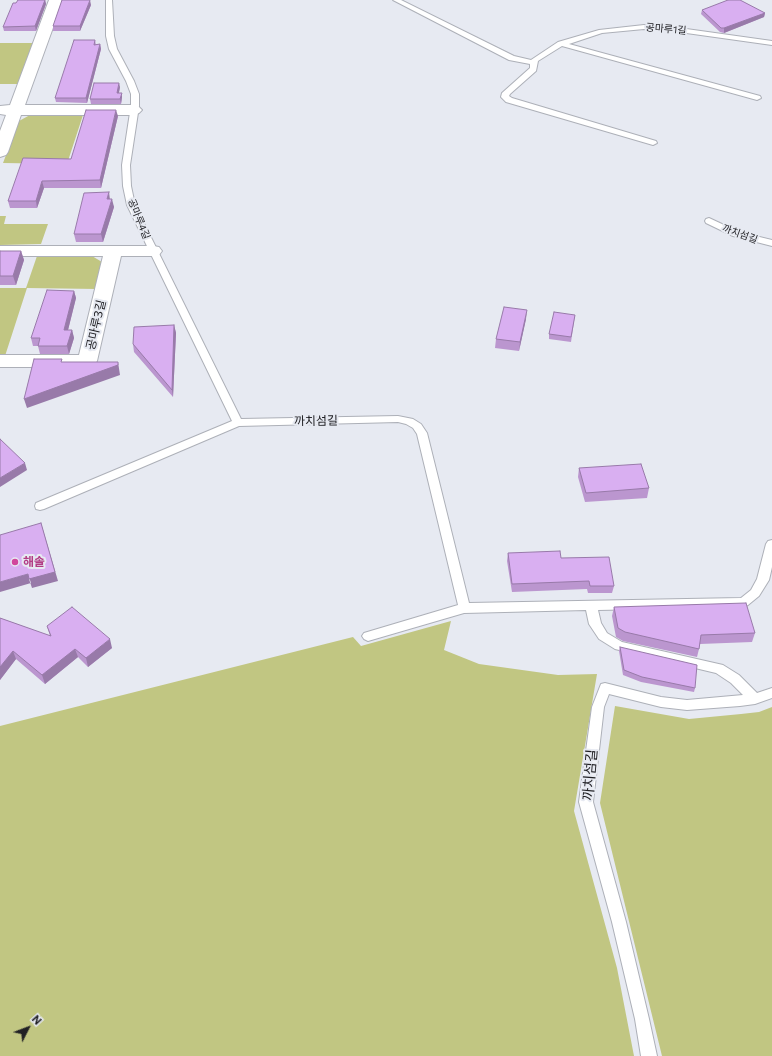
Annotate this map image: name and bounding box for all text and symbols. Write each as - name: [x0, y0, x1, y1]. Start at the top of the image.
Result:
- street label: 공마루1길: [645, 21, 687, 37]
- street label: 공마루4길: [125, 197, 153, 241]
- street label: 까치섬길: [721, 222, 759, 246]
- street label: 공마루3길: [83, 299, 109, 351]
- street label: 까치섬길: [294, 413, 338, 429]
- place label: 해솔: [23, 555, 45, 569]
- marker: 해솔: [10, 557, 20, 567]
- street label: 까치섬길: [579, 749, 601, 801]
- north arrow: [8, 1008, 48, 1048]
- text: N: [30, 1012, 45, 1027]

